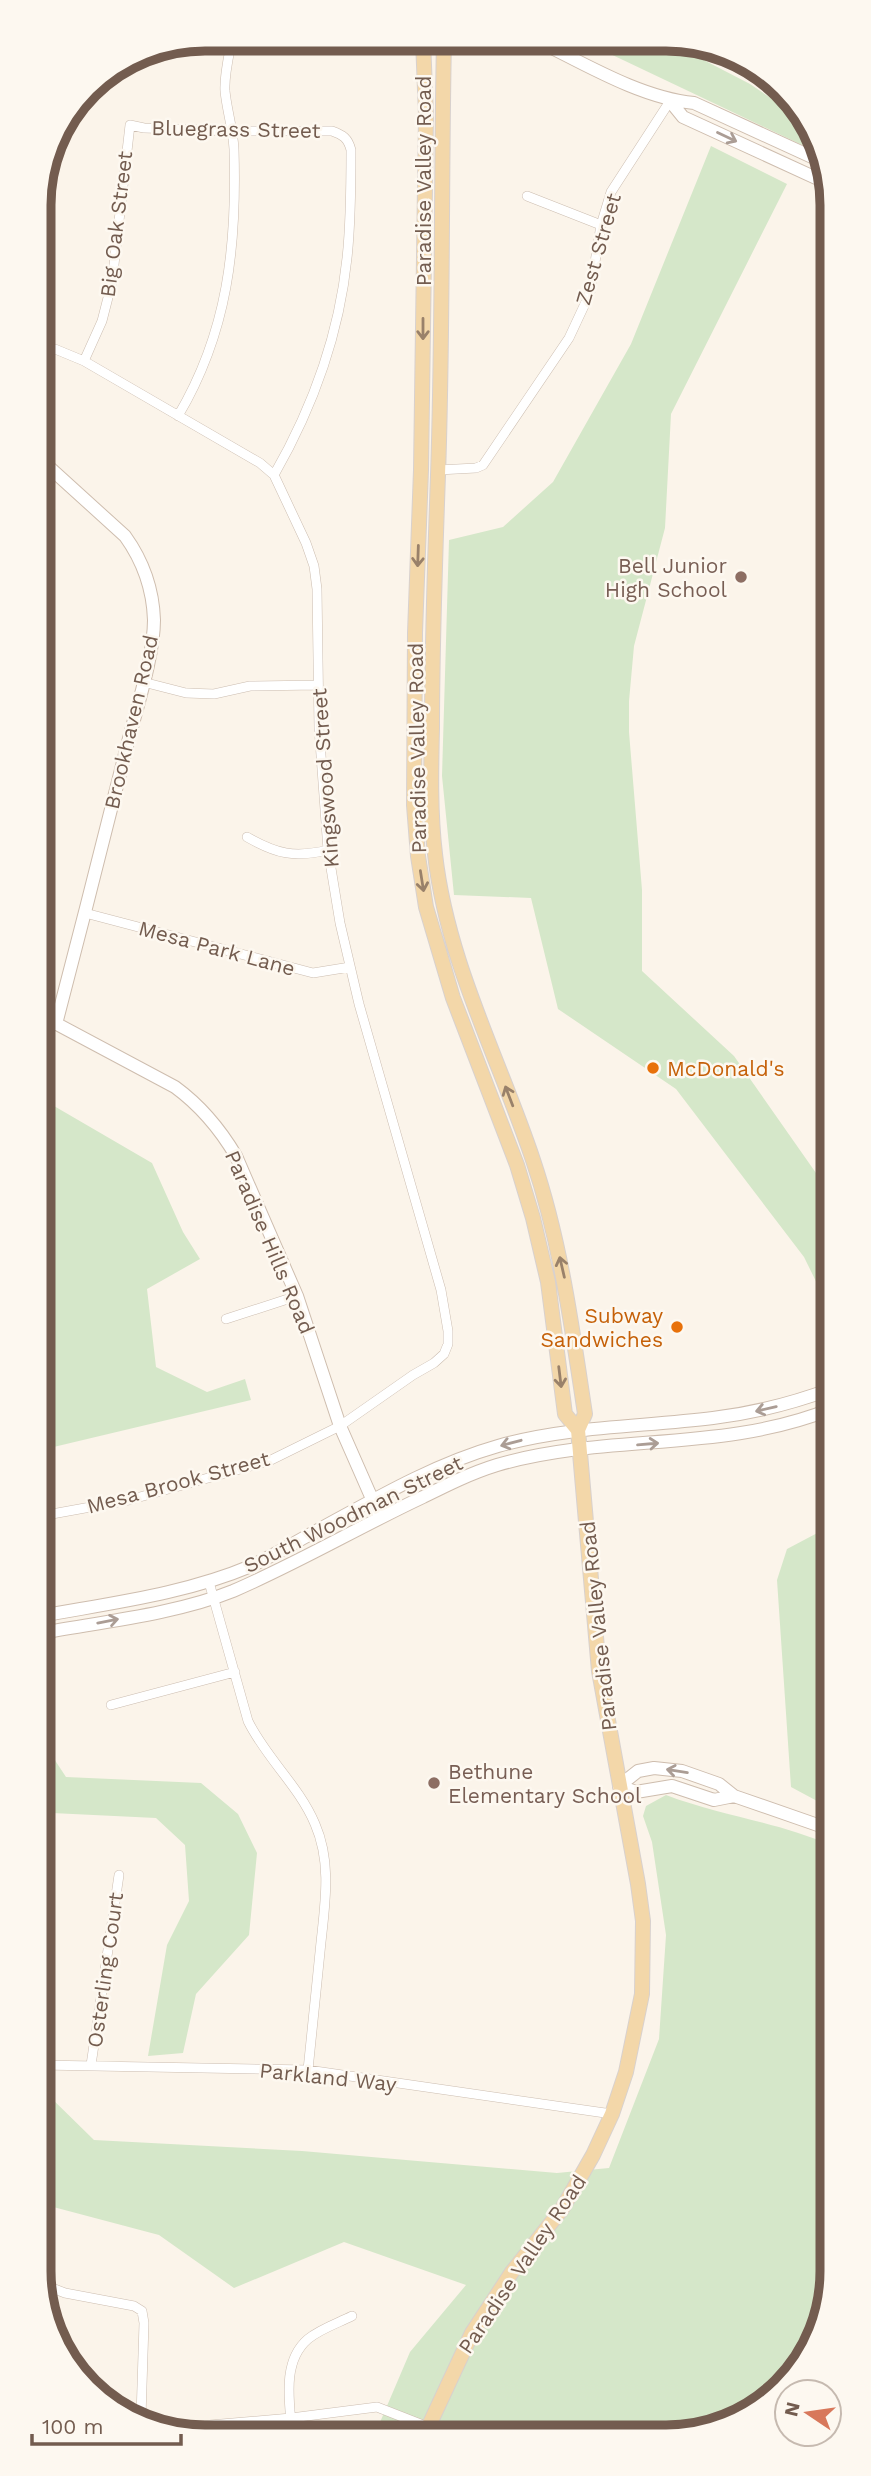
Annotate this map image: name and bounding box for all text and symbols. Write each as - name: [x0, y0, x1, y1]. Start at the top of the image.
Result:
- street label: Paradise Valley Road: [411, 76, 436, 286]
- street label: Bluegrass Street: [151, 115, 321, 143]
- one-way arrow: [716, 131, 737, 144]
- street label: Big Oak Street: [95, 149, 137, 298]
- street label: Zest Street: [570, 190, 626, 308]
- one-way arrow: [416, 317, 429, 340]
- one-way arrow: [412, 544, 425, 567]
- place label: Bell Junior High School: [605, 553, 728, 602]
- marker: Bell Junior High School: [733, 569, 749, 585]
- street label: Brookhaven Road: [99, 632, 163, 812]
- street label: Paradise Valley Road: [403, 642, 431, 854]
- street label: Kingswood Street: [306, 687, 344, 869]
- one-way arrow: [416, 869, 429, 892]
- street label: Mesa Park Lane: [136, 915, 298, 981]
- place label: McDonald's: [667, 1056, 784, 1081]
- marker: McDonald's: [645, 1060, 661, 1076]
- one-way arrow: [501, 1086, 514, 1107]
- street label: Paradise Hills Road: [220, 1146, 320, 1338]
- one-way arrow: [555, 1256, 568, 1279]
- place label: Subway Sandwiches: [541, 1303, 663, 1352]
- marker: Subway Sandwiches: [669, 1319, 685, 1335]
- one-way arrow: [554, 1365, 567, 1387]
- one-way arrow: [755, 1403, 778, 1416]
- one-way arrow: [500, 1437, 522, 1450]
- one-way arrow: [636, 1437, 658, 1450]
- street label: Mesa Brook Street: [84, 1445, 272, 1518]
- street label: South Woodman Street: [239, 1450, 467, 1578]
- street label: Paradise Valley Road: [575, 1520, 621, 1732]
- one-way arrow: [96, 1614, 119, 1627]
- place label: Bethune Elementary School: [448, 1759, 642, 1808]
- one-way arrow: [666, 1764, 689, 1777]
- marker: Bethune Elementary School: [426, 1775, 442, 1791]
- street label: Osterling Court: [82, 1891, 128, 2049]
- street label: Parkland Way: [258, 2057, 398, 2097]
- street label: Paradise Valley Road: [453, 2170, 591, 2358]
- north arrow: [773, 2378, 843, 2448]
- text: N: [779, 2400, 805, 2419]
- scale bar: [32, 2402, 180, 2446]
- text: 100 m: [42, 2414, 104, 2439]

